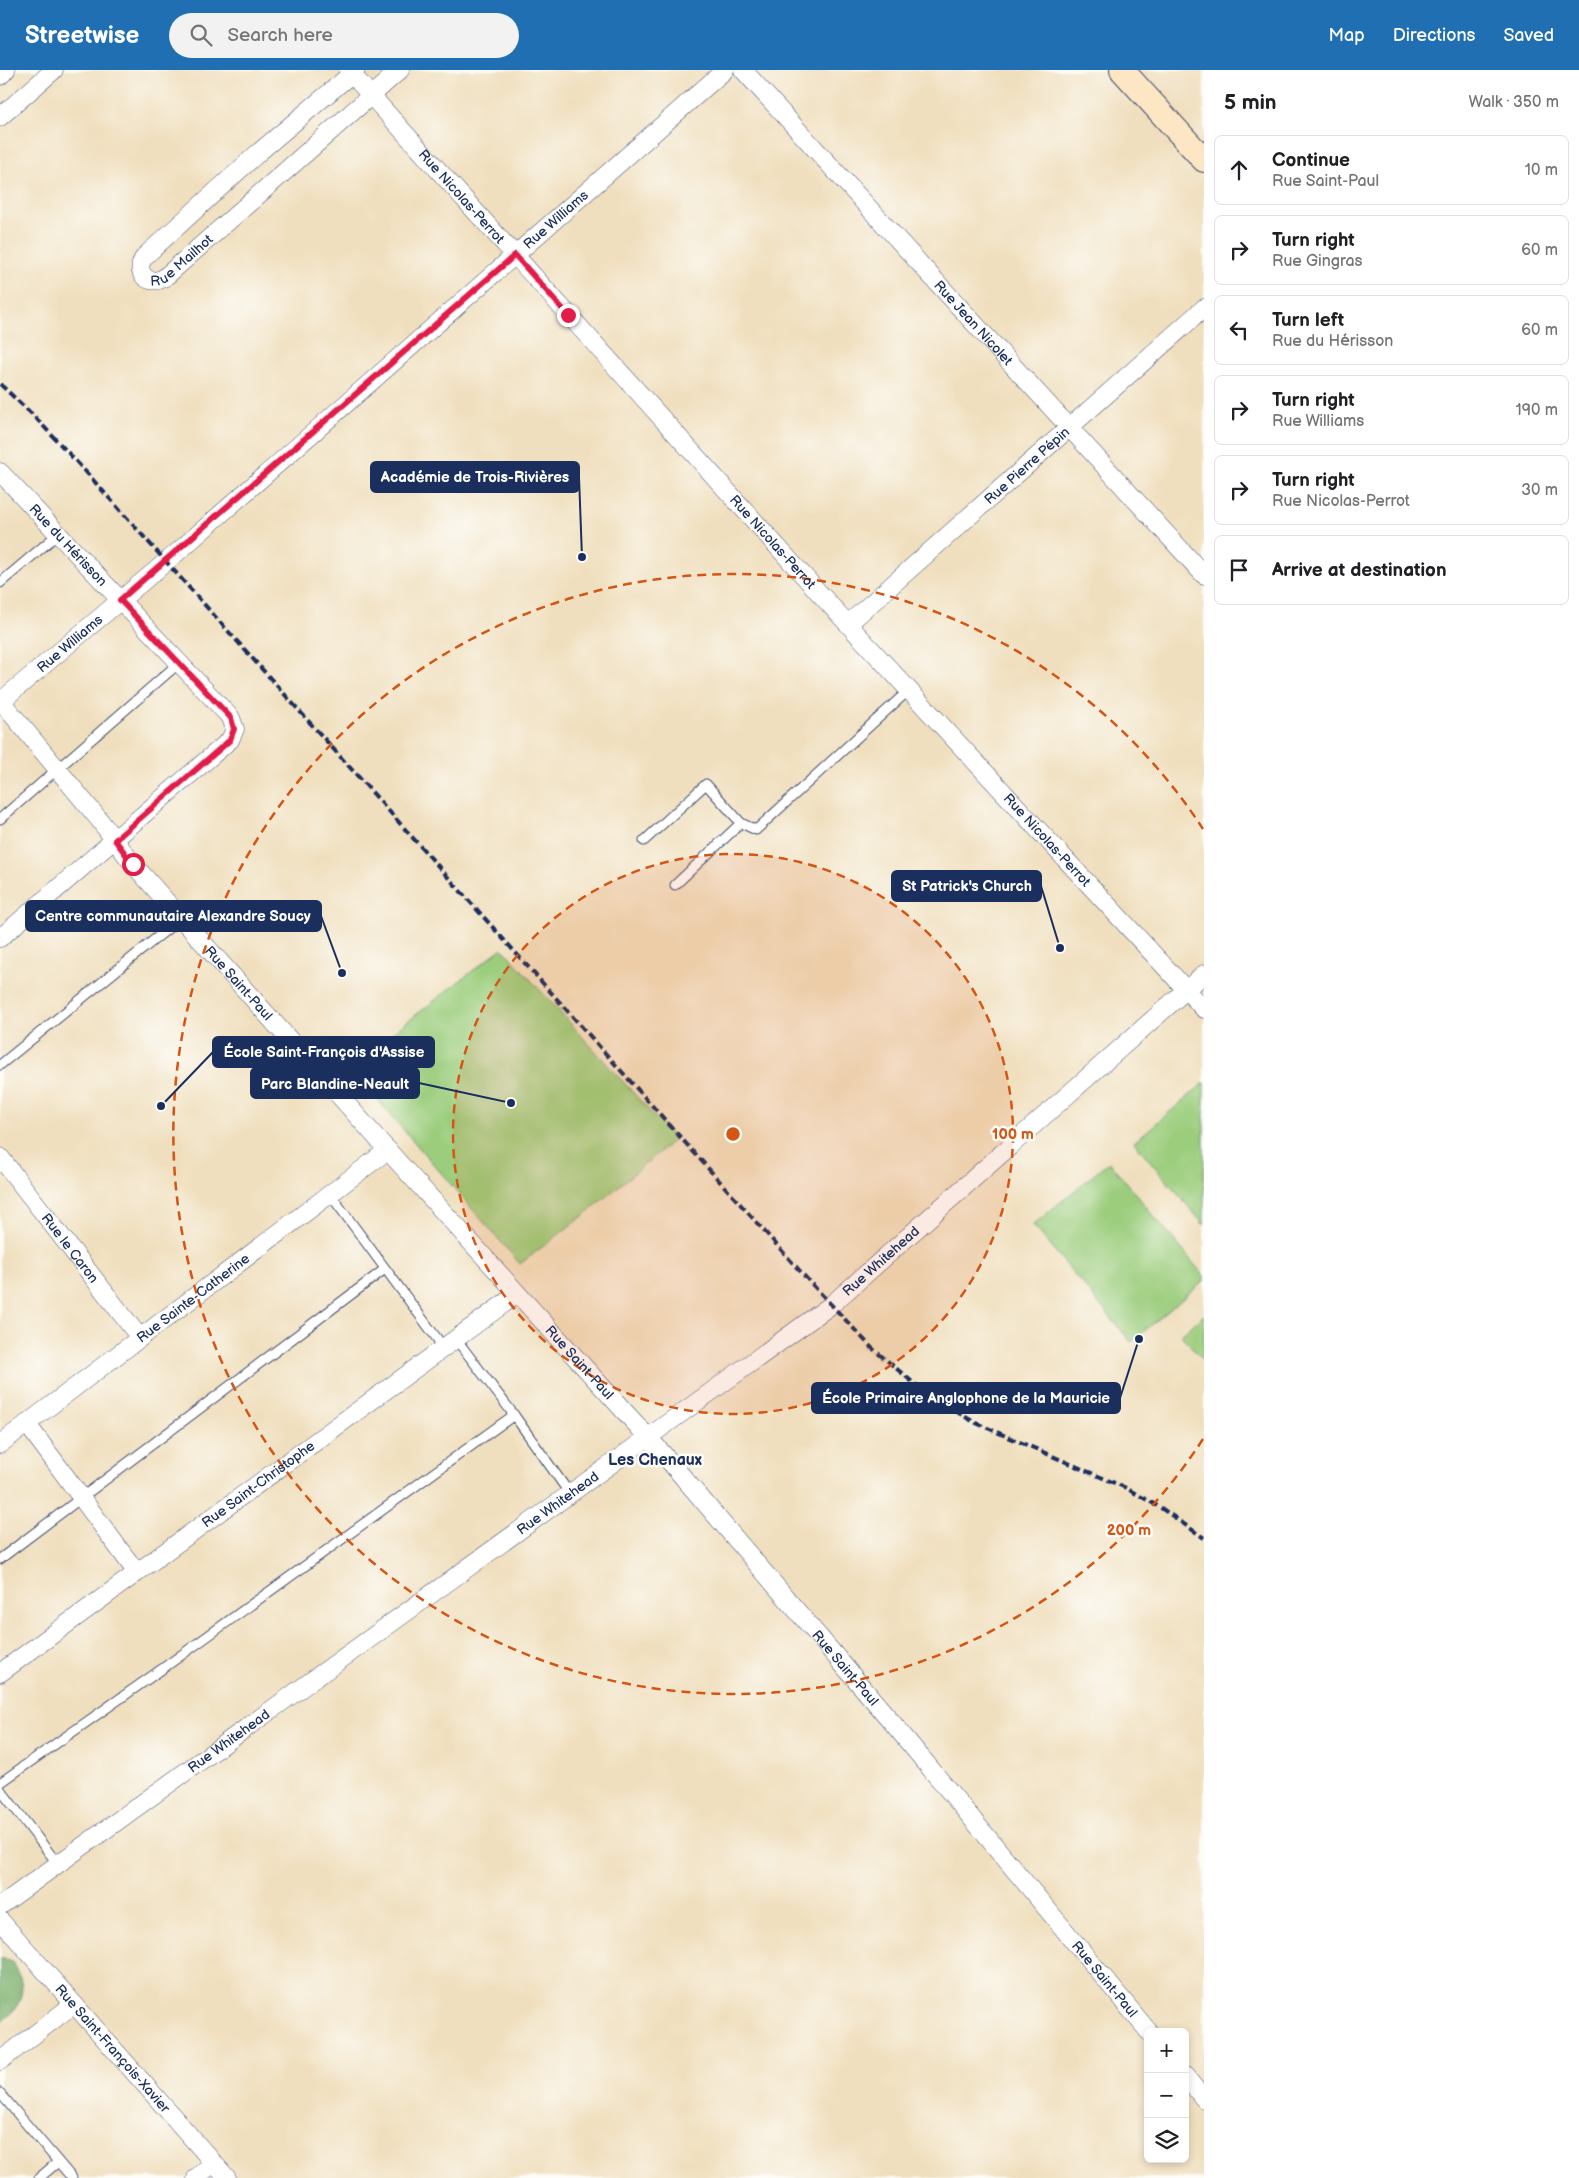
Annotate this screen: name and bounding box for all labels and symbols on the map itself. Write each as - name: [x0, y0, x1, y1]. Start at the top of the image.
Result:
- street label: Rue Nicolas-Perrot: [415, 146, 509, 248]
- street label: Rue Williams: [520, 187, 592, 253]
- street label: Rue Mailhot: [150, 231, 217, 290]
- street label: Rue Jean Nicolet: [930, 277, 1017, 369]
- route end: [557, 304, 580, 327]
- street label: Rue Pierre Pépin: [981, 423, 1073, 508]
- callout: Académie de Trois-Rivières: [371, 462, 579, 492]
- text: Académie de Trois-Rivières: [380, 468, 569, 487]
- street label: Rue Nicolas-Perrot: [726, 492, 820, 593]
- street label: Rue du Hérisson: [26, 501, 111, 590]
- street label: Rue Williams: [34, 611, 106, 676]
- street label: Rue Nicolas-Perrot: [1000, 790, 1095, 891]
- route start: [122, 853, 145, 876]
- callout: St Patrick's Church: [892, 871, 1041, 901]
- text: St Patrick's Church: [902, 877, 1032, 896]
- callout: Centre communautaire Alexandre Soucy: [26, 901, 321, 931]
- text: Centre communautaire Alexandre Soucy: [35, 907, 311, 926]
- street label: Rue Saint-Paul: [201, 943, 276, 1024]
- callout: École Saint-François d'Assise: [213, 1037, 434, 1067]
- text: École Saint-François d'Assise: [224, 1042, 425, 1062]
- callout: Parc Blandine-Neault: [251, 1068, 419, 1098]
- text: Parc Blandine-Neault: [261, 1075, 409, 1094]
- centre of rings: [724, 1125, 742, 1143]
- text: 100 m: [992, 1125, 1034, 1144]
- street label: Rue le Caron: [38, 1210, 102, 1287]
- street label: Rue Whitehead: [839, 1223, 923, 1300]
- street label: Rue Sainte-Catherine: [133, 1250, 253, 1347]
- street label: Rue Saint-Paul: [542, 1322, 617, 1403]
- callout: École Primaire Anglophone de la Mauricie: [812, 1383, 1120, 1413]
- text: École Primaire Anglophone de la Mauricie: [822, 1388, 1110, 1408]
- street label: Rue Saint-Christophe: [199, 1437, 318, 1531]
- district label: Les Chenaux: [608, 1451, 702, 1470]
- street label: Rue Whitehead: [514, 1468, 602, 1538]
- text: 200 m: [1107, 1521, 1151, 1540]
- street label: Rue Saint-Paul: [808, 1627, 882, 1709]
- street label: Rue Whitehead: [185, 1706, 273, 1776]
- street label: Rue Saint-Paul: [1068, 1938, 1141, 2021]
- street label: Rue Saint-François-Xavier: [52, 1981, 174, 2117]

